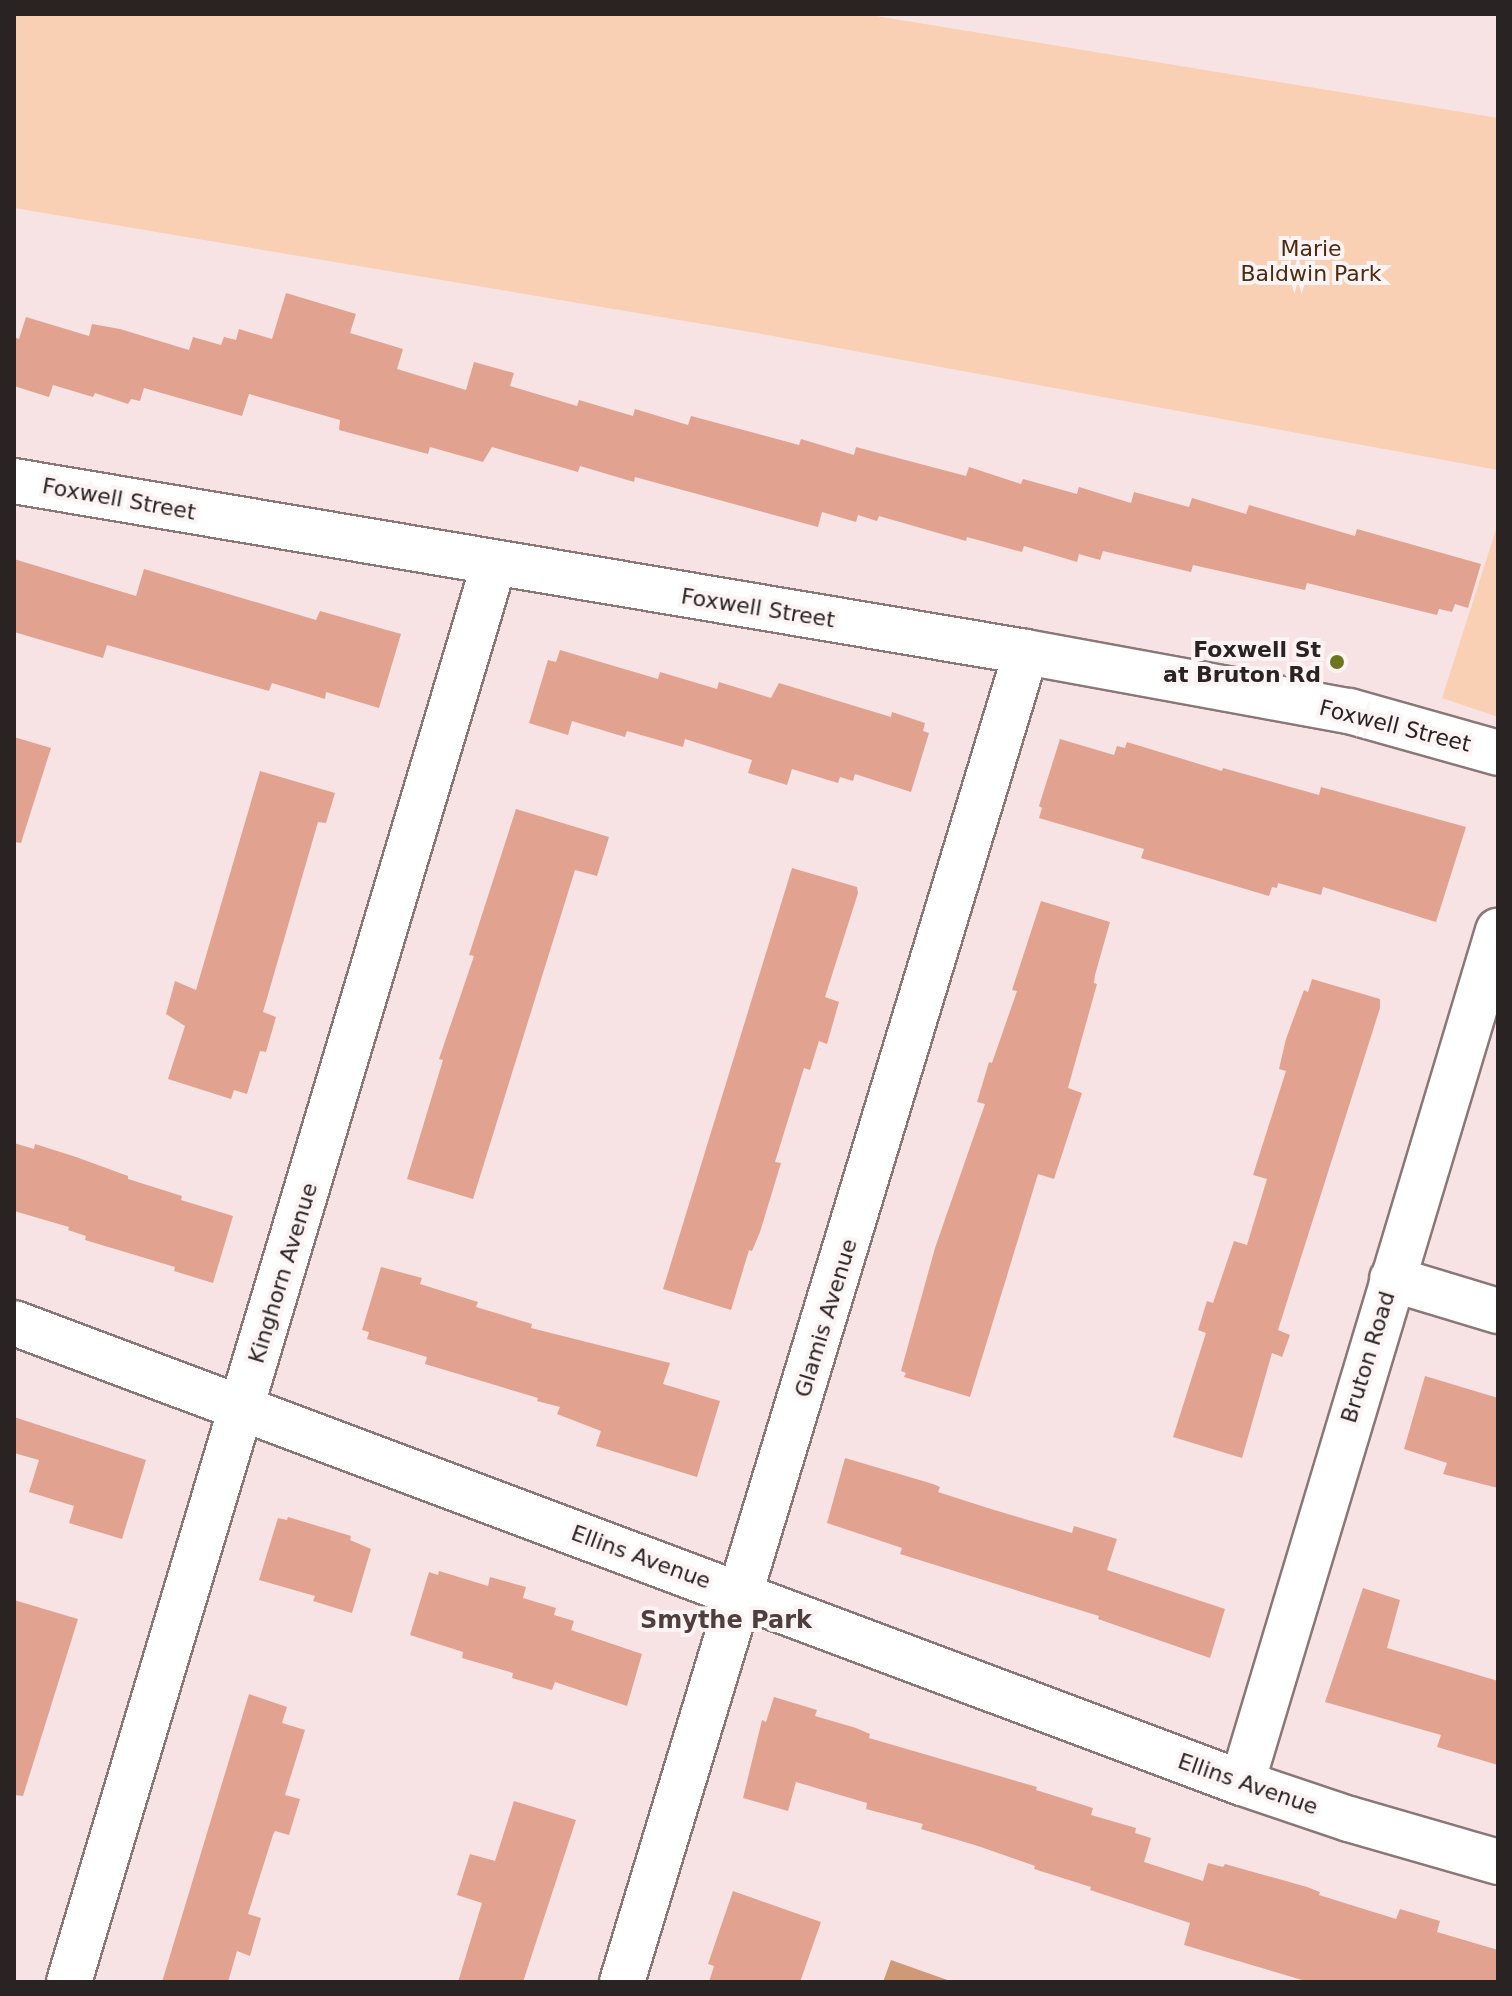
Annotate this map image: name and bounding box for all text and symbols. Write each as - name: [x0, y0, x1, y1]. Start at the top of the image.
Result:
- park label: Marie Baldwin Park: [1240, 235, 1382, 286]
- street label: Foxwell Street: [40, 473, 198, 525]
- street label: Foxwell Street: [679, 583, 837, 633]
- place label: Foxwell St at Bruton Rd: [1163, 636, 1321, 688]
- marker: Foxwell St at Bruton Rd: [1328, 653, 1346, 671]
- street label: Foxwell Street: [1316, 694, 1474, 758]
- street label: Kinghorn Avenue: [243, 1180, 323, 1366]
- street label: Glamis Avenue: [789, 1236, 863, 1400]
- street label: Bruton Road: [1335, 1288, 1401, 1426]
- street label: Ellins Avenue: [568, 1520, 714, 1594]
- district label: Smythe Park: [640, 1607, 812, 1635]
- street label: Ellins Avenue: [1175, 1748, 1321, 1820]

